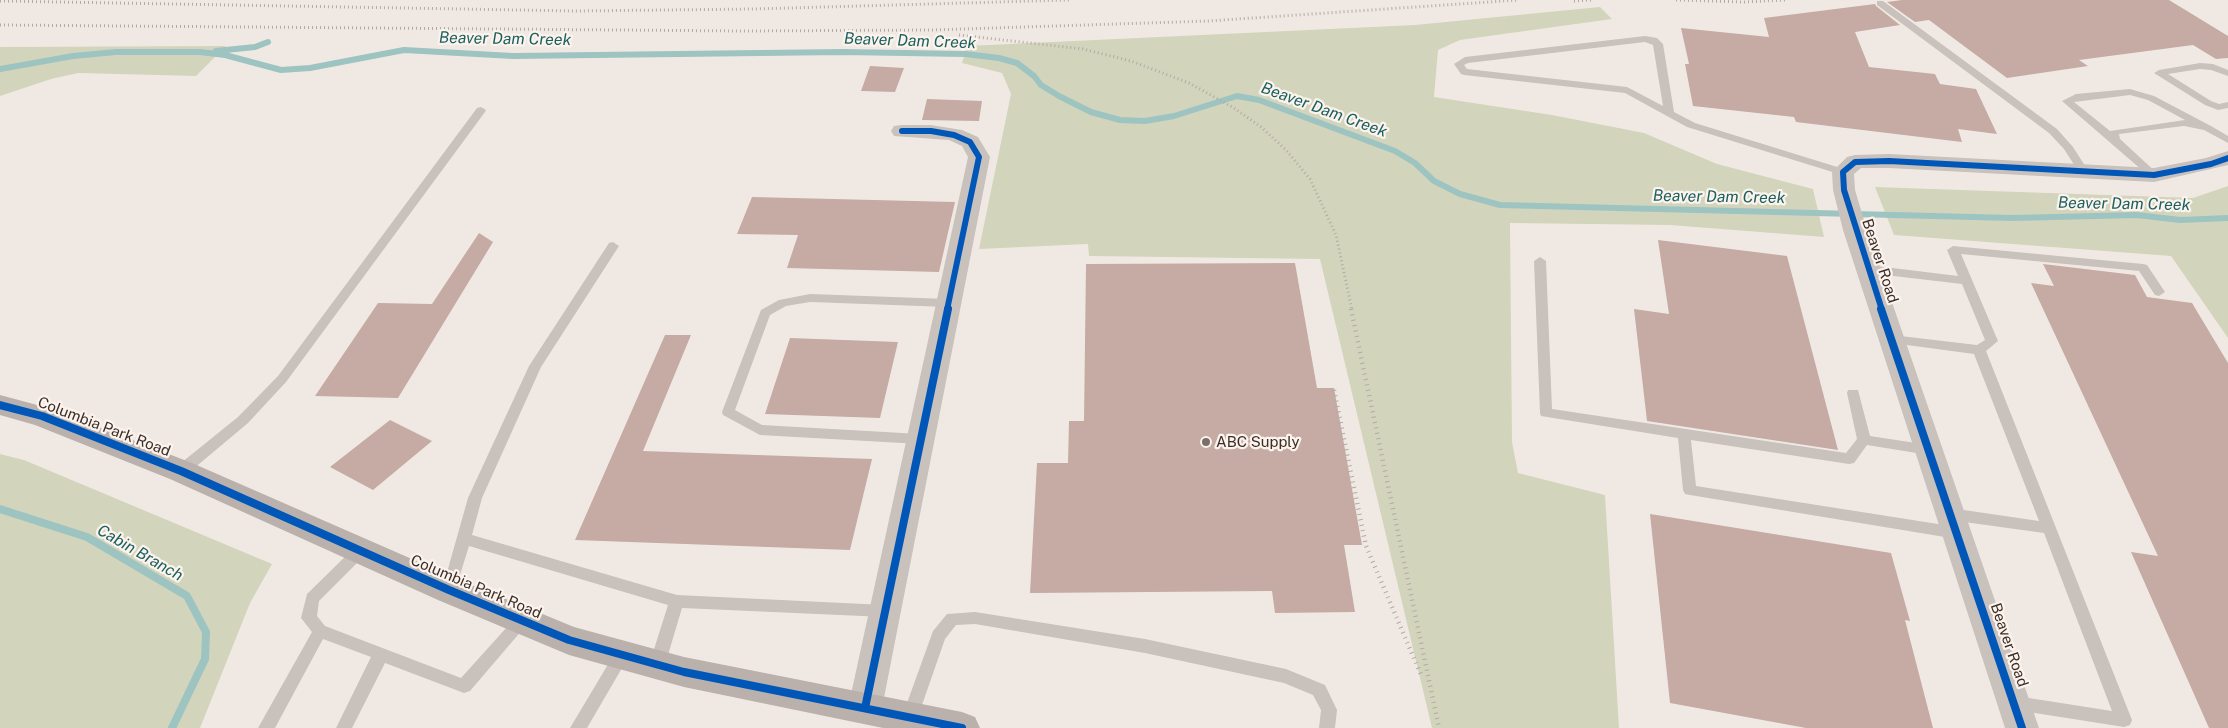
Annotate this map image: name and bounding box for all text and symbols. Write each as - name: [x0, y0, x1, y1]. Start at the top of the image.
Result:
- water label: Beaver Dam Creek: [439, 28, 571, 50]
- water label: Beaver Dam Creek: [843, 29, 977, 53]
- water label: Beaver Dam Creek: [1258, 78, 1390, 142]
- water label: Beaver Dam Creek: [1653, 186, 1785, 208]
- water label: Beaver Dam Creek: [2058, 193, 2190, 215]
- street label: Beaver Road: [1858, 217, 1902, 305]
- street label: Columbia Park Road: [35, 393, 173, 461]
- place label: ABC Supply: [1216, 433, 1300, 451]
- marker: ABC Supply: [1200, 436, 1212, 448]
- water label: Cabin Branch: [94, 521, 186, 585]
- street label: Columbia Park Road: [408, 551, 544, 623]
- street label: Beaver Road: [1986, 601, 2032, 689]

